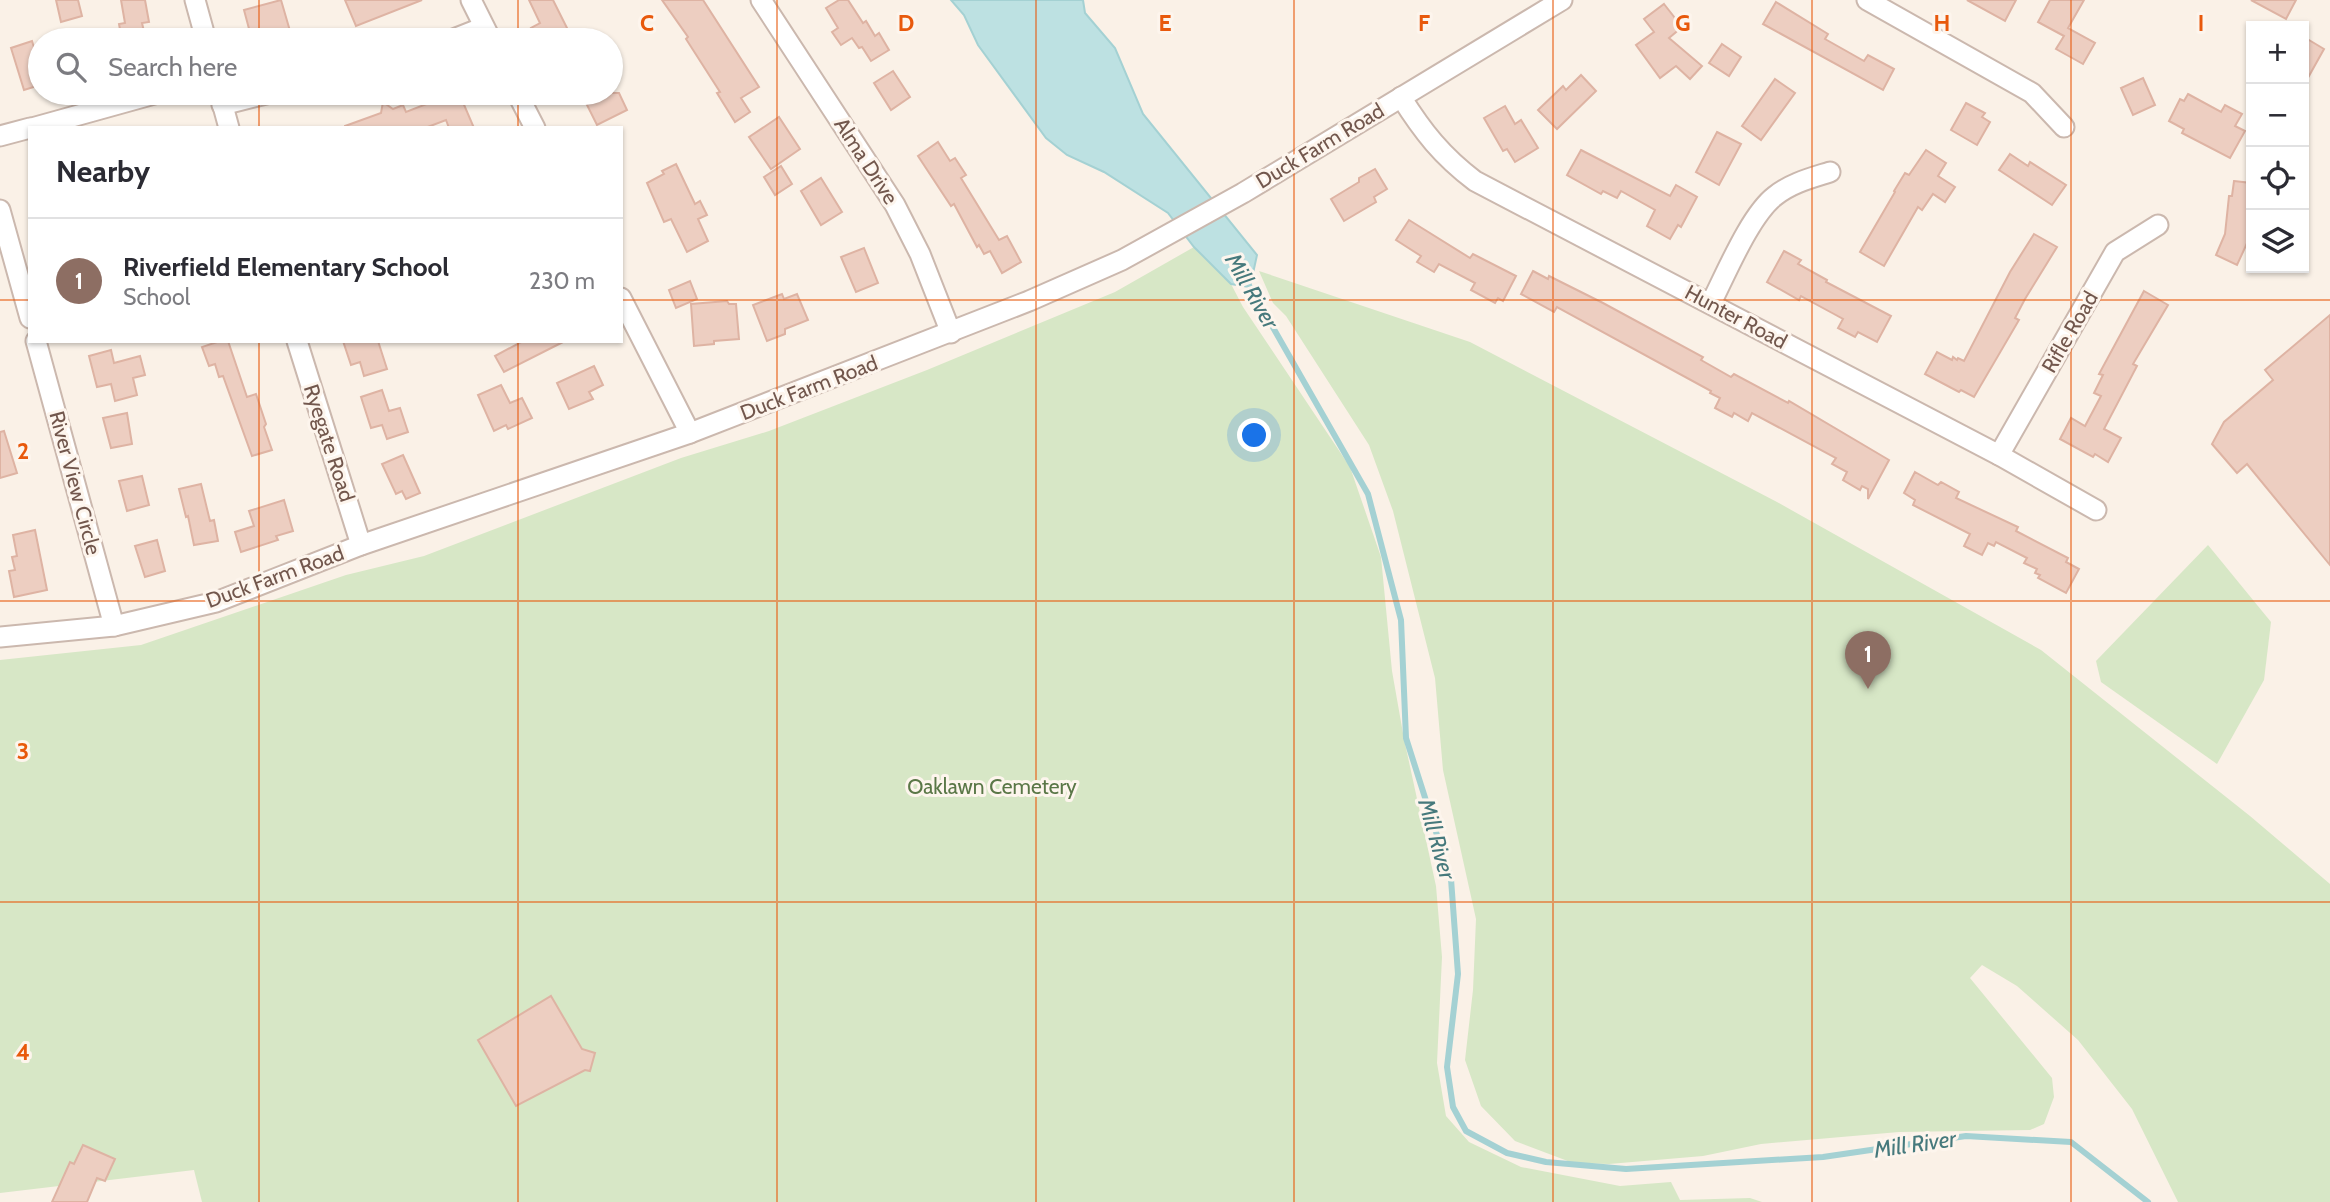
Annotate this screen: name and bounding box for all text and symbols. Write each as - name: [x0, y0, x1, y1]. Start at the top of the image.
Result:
- text: C: [640, 9, 654, 37]
- text: D: [898, 9, 914, 37]
- text: E: [1158, 9, 1172, 37]
- text: F: [1418, 9, 1430, 37]
- text: G: [1675, 9, 1691, 37]
- text: H: [1934, 9, 1950, 37]
- text: I: [2198, 9, 2204, 37]
- map controls: [2246, 21, 2309, 273]
- button: +: [2246, 21, 2309, 84]
- search box: [28, 28, 623, 105]
- icon: search: [52, 48, 90, 86]
- text: Search here: [108, 51, 237, 83]
- button: −: [2246, 84, 2309, 147]
- street label: Duck Farm Road: [1251, 98, 1388, 194]
- street label: Alma Drive: [829, 113, 904, 209]
- button: locate: [2246, 147, 2309, 210]
- text: Nearby: [56, 153, 150, 190]
- button: layers: [2246, 210, 2309, 273]
- water label: Mill River: [1219, 247, 1285, 335]
- text: Riverfield Elementary School: [123, 251, 449, 283]
- text: 1: [75, 267, 83, 295]
- text: 230 m: [529, 267, 595, 295]
- street label: Hunter Road: [1681, 279, 1791, 354]
- text: School: [123, 283, 190, 311]
- street label: Rifle Road: [2036, 287, 2103, 377]
- street label: Duck Farm Road: [737, 350, 881, 425]
- street label: Ryegate Road: [299, 381, 360, 505]
- street label: River View Circle: [44, 408, 107, 558]
- your location: [1237, 418, 1271, 452]
- text: 2: [17, 437, 29, 465]
- street label: Duck Farm Road: [202, 540, 347, 613]
- pin: 1: [1845, 631, 1891, 689]
- text: 3: [17, 737, 29, 765]
- park label: Oaklawn Cemetery: [907, 774, 1077, 799]
- water label: Mill River: [1412, 794, 1462, 884]
- text: 4: [16, 1038, 30, 1066]
- water label: Mill River: [1871, 1124, 1959, 1164]

